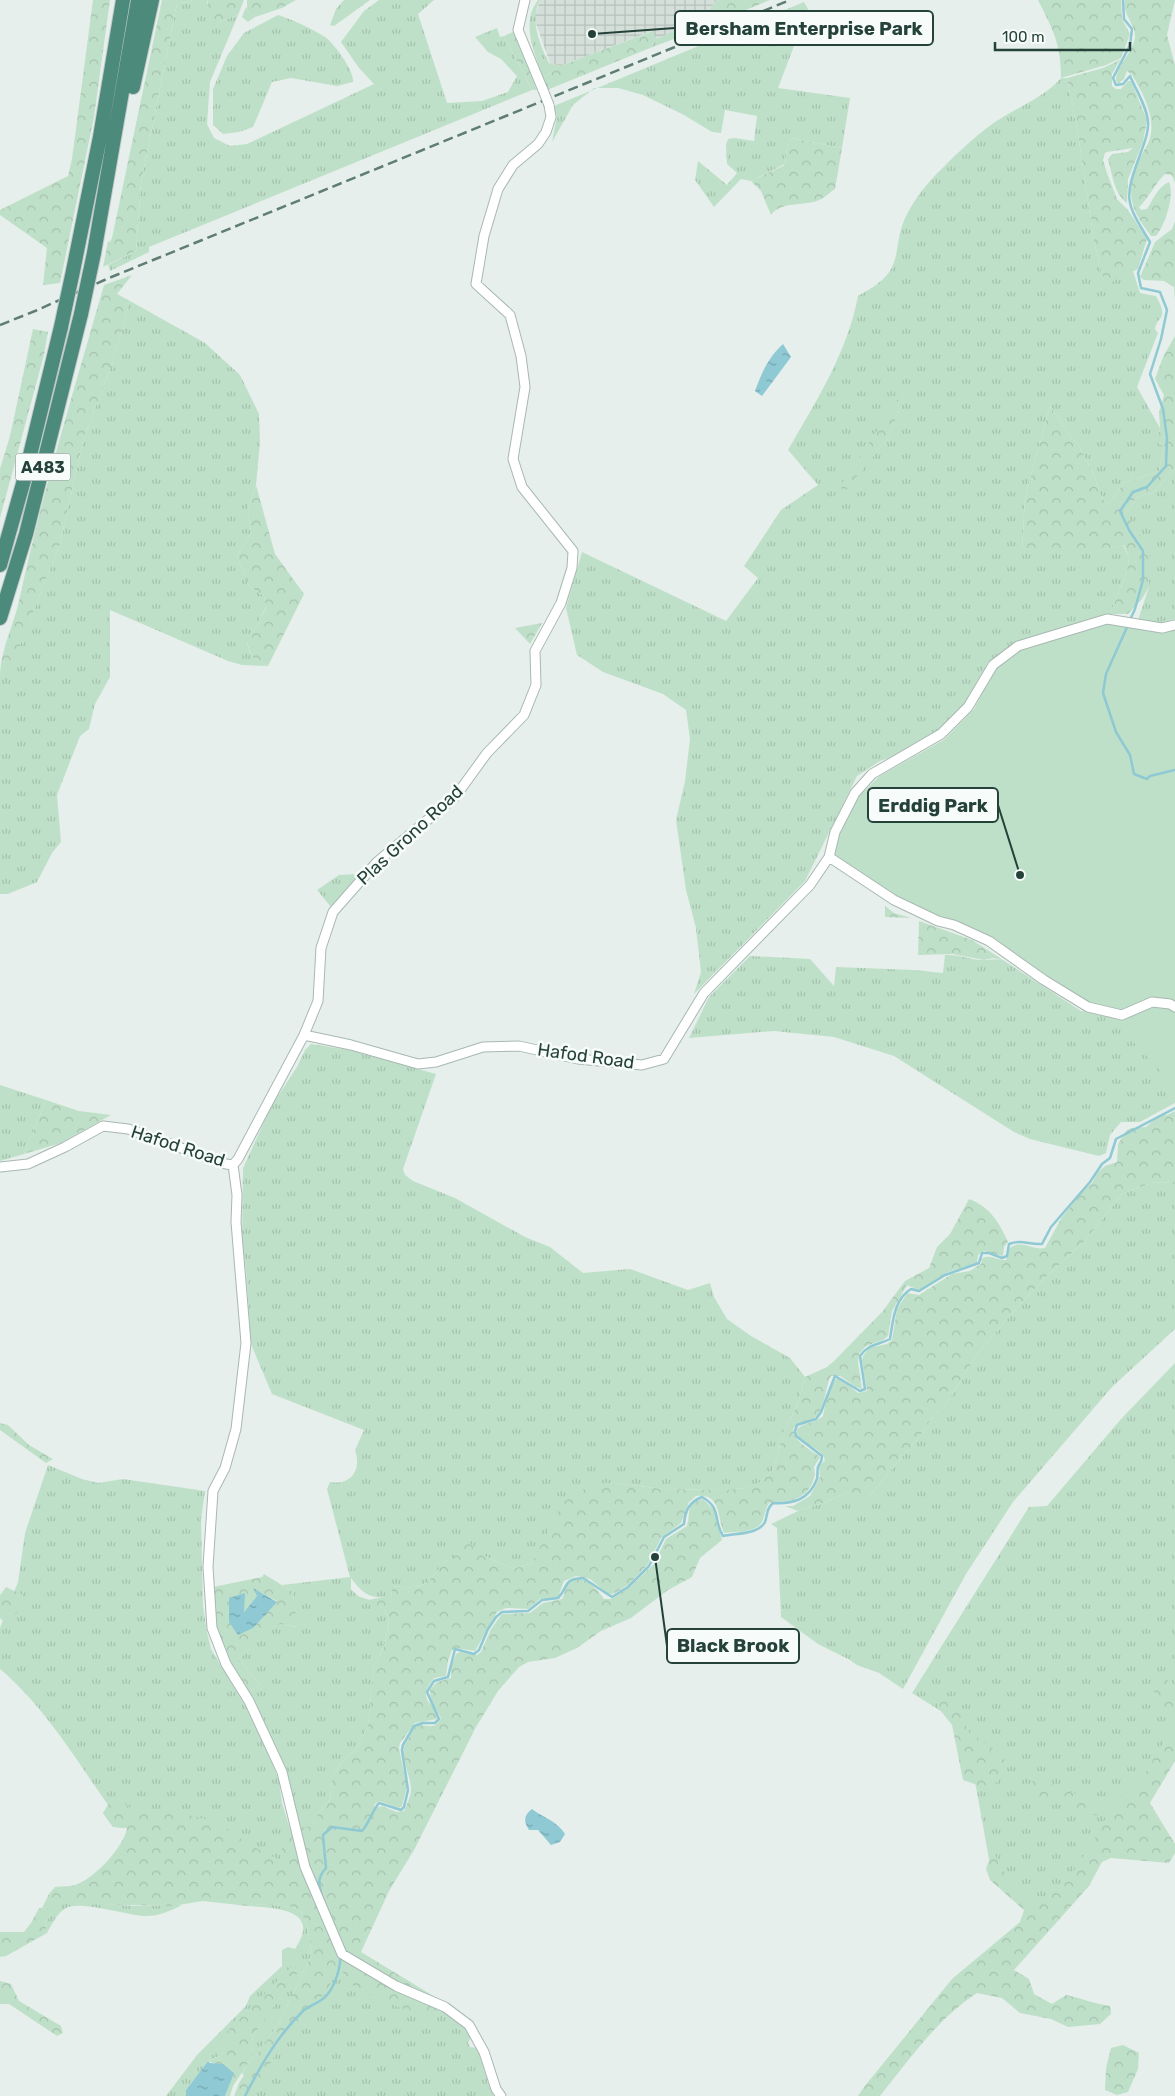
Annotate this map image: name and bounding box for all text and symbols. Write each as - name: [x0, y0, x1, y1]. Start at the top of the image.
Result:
- callout: Bersham Enterprise Park: [675, 11, 933, 45]
- text: Bersham Enterprise Park: [685, 17, 923, 40]
- scale bar: [995, 20, 1130, 52]
- text: 100 m: [1002, 28, 1044, 46]
- road number: A483: [15, 454, 70, 481]
- street label: Plas Grono Road: [352, 780, 468, 890]
- callout: Erddig Park: [868, 788, 998, 822]
- text: Erddig Park: [878, 794, 988, 817]
- street label: Hafod Road: [536, 1038, 636, 1074]
- street label: Hafod Road: [128, 1120, 228, 1172]
- callout: Black Brook: [667, 1629, 799, 1663]
- text: Black Brook: [677, 1634, 789, 1657]

